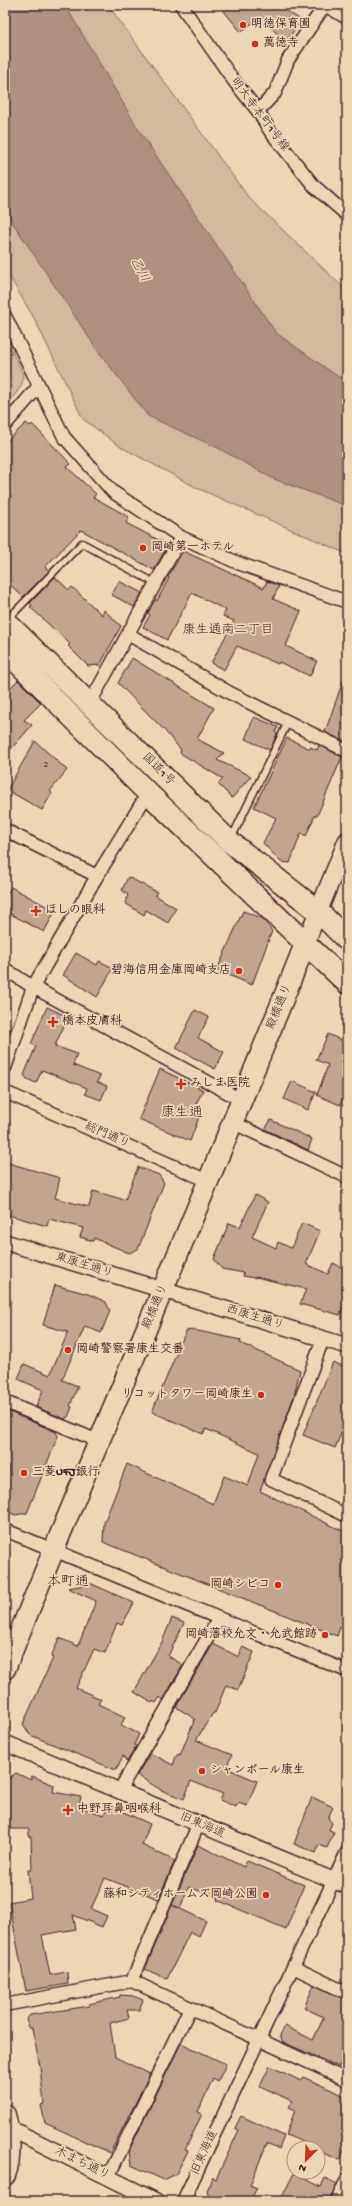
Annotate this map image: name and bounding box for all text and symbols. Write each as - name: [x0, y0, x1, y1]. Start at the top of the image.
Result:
- place label: 明徳保育園: [251, 17, 311, 32]
- marker: 明徳保育園: [238, 20, 248, 30]
- place label: 萬徳寺: [263, 36, 299, 51]
- marker: 萬徳寺: [250, 39, 260, 49]
- street label: 明大寺本町1号線: [227, 75, 292, 155]
- water label: 乙川: [126, 255, 152, 285]
- place label: 岡崎第一ホテル: [151, 540, 234, 555]
- marker: 岡崎第一ホテル: [138, 543, 148, 553]
- district label: 康生通南二丁目: [182, 622, 274, 638]
- street label: 国道1号: [139, 750, 178, 789]
- house number: 2: [44, 759, 49, 771]
- place label: ほしの眼科: [45, 903, 105, 918]
- marker: ほしの眼科: [30, 905, 42, 917]
- place label: 碧海信用金庫岡崎支店: [111, 963, 231, 978]
- marker: 碧海信用金庫岡崎支店: [234, 966, 244, 976]
- street label: 殿橋通り: [264, 982, 295, 1032]
- place label: 橋本皮膚科: [62, 1014, 122, 1029]
- marker: 橋本皮膚科: [47, 1016, 59, 1028]
- place label: みしま医院: [190, 1075, 250, 1091]
- marker: みしま医院: [175, 1078, 187, 1090]
- district label: 康生通: [161, 1105, 203, 1122]
- street label: 総門通り: [82, 1119, 132, 1152]
- street label: 東康生通り: [53, 1250, 115, 1281]
- street label: 殿橋通り: [139, 1282, 172, 1332]
- street label: 西康生通り: [224, 1302, 286, 1333]
- place label: 岡崎警察署康生交番: [76, 1342, 184, 1357]
- marker: 岡崎警察署康生交番: [63, 1345, 73, 1355]
- place label: リコットタワー岡崎康生: [121, 1387, 253, 1402]
- marker: リコットタワー岡崎康生: [256, 1390, 266, 1400]
- place label: 三菱UFJ銀行: [32, 1465, 99, 1480]
- marker: 三菱UFJ銀行: [19, 1468, 29, 1478]
- district label: 本町通: [47, 1574, 89, 1591]
- place label: 岡崎シビコ: [210, 1577, 270, 1592]
- marker: 岡崎シビコ: [273, 1580, 283, 1590]
- place label: 岡崎藩校允文・允武館跡: [185, 1627, 317, 1642]
- marker: 岡崎藩校允文・允武館跡: [320, 1630, 330, 1640]
- place label: シャンポール康生: [210, 1763, 305, 1778]
- marker: シャンポール康生: [197, 1766, 207, 1776]
- place label: 中野耳鼻咽喉科: [77, 1802, 161, 1817]
- marker: 中野耳鼻咽喉科: [62, 1804, 74, 1816]
- street label: 旧東海道: [177, 1809, 227, 1842]
- place label: 藤和シティホームズ岡崎公園: [103, 1887, 258, 1902]
- marker: 藤和シティホームズ岡崎公園: [261, 1890, 271, 1900]
- street label: 旧東海道: [188, 2128, 221, 2178]
- north arrow: [286, 2140, 326, 2180]
- street label: 木まち通り: [52, 2144, 112, 2183]
- text: N: [297, 2160, 308, 2174]

